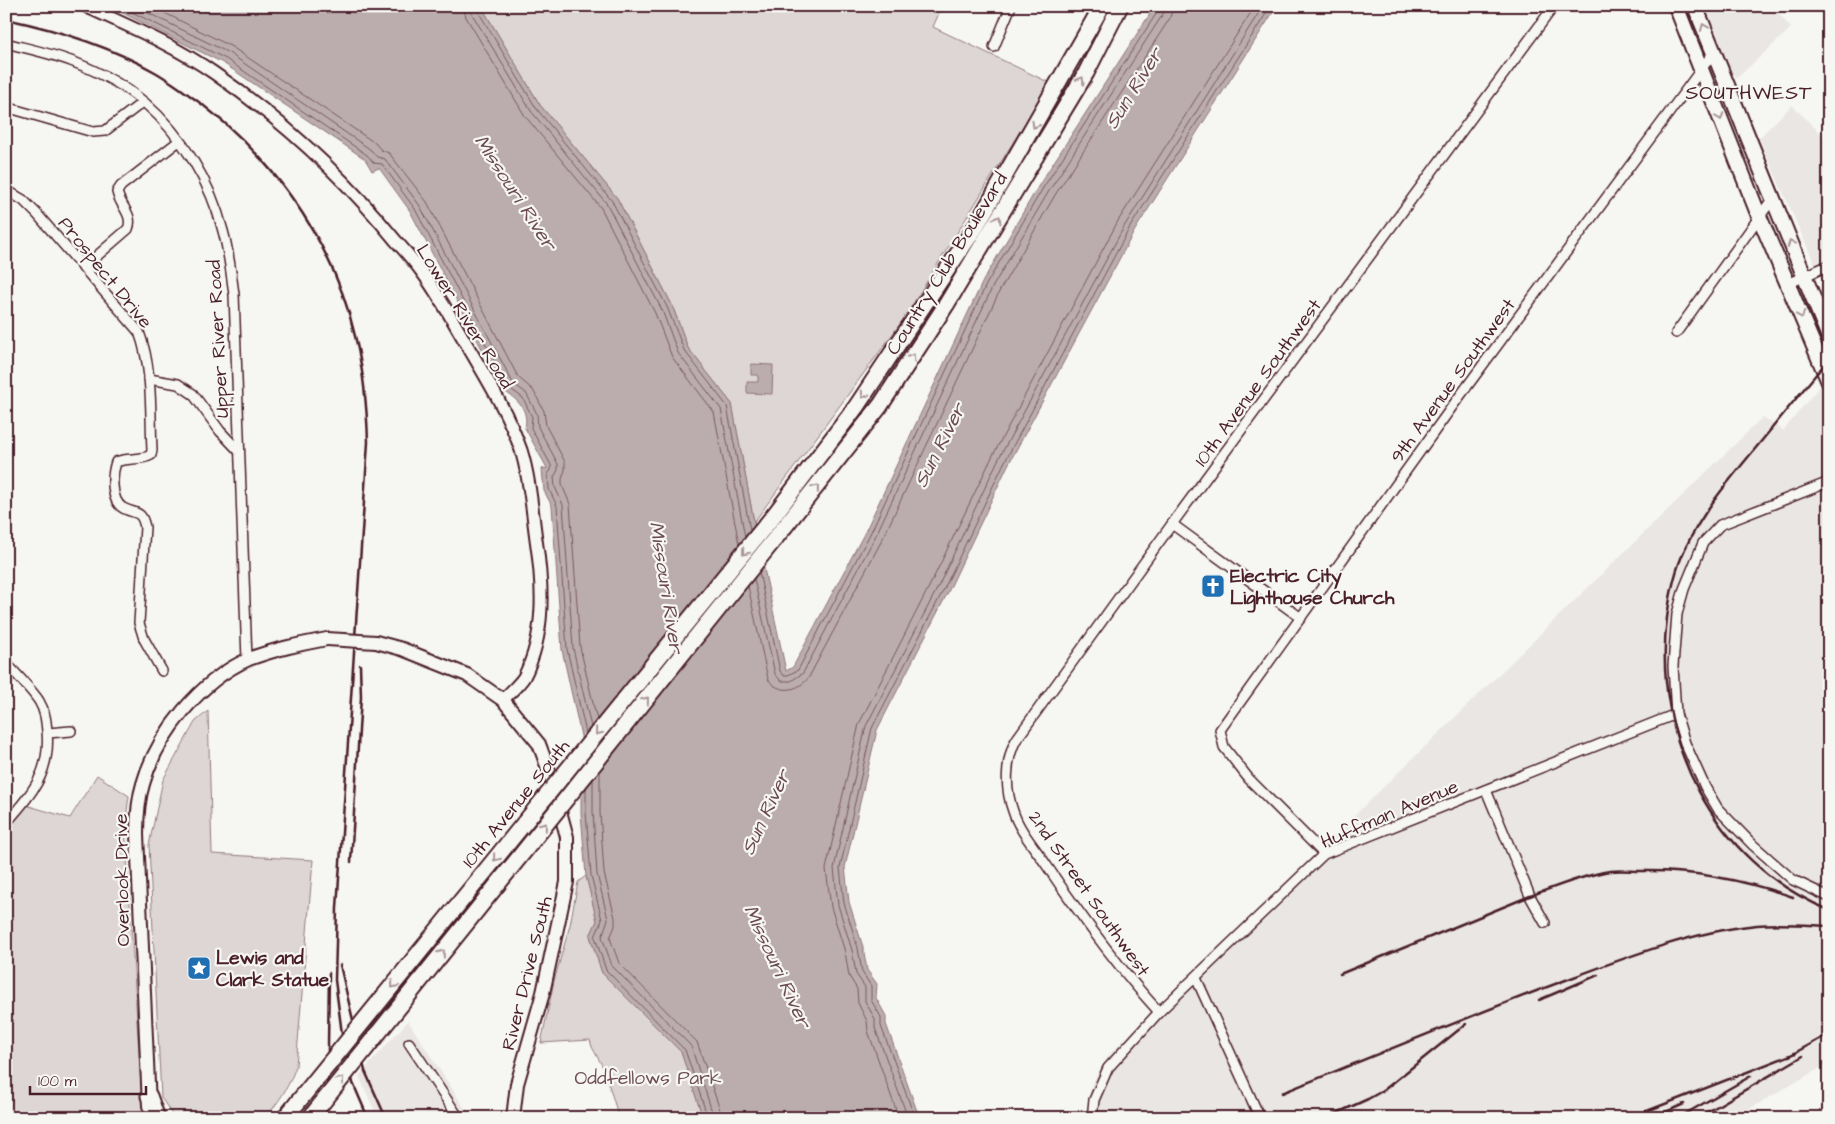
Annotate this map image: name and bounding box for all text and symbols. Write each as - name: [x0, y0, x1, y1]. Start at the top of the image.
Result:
- one-way arrow: [1699, 24, 1709, 32]
- water label: Sun River: [1098, 41, 1171, 134]
- one-way arrow: [1075, 76, 1085, 85]
- district label: SOUTHWEST: [1685, 79, 1813, 107]
- one-way arrow: [1714, 112, 1724, 120]
- one-way arrow: [1031, 119, 1041, 128]
- water label: Missouri River: [467, 129, 564, 257]
- street label: Country Club Boulevard: [880, 167, 1016, 361]
- street label: Prospect Drive: [51, 211, 158, 335]
- one-way arrow: [991, 216, 1001, 225]
- street label: Lower River Road: [409, 239, 520, 394]
- one-way arrow: [1787, 239, 1798, 248]
- street label: Upper River Road: [201, 259, 236, 419]
- street label: 10th Avenue Southwest: [1188, 293, 1328, 472]
- street label: 9th Avenue Southwest: [1384, 293, 1522, 469]
- one-way arrow: [1796, 311, 1806, 319]
- one-way arrow: [906, 353, 915, 363]
- one-way arrow: [861, 389, 870, 399]
- water label: Sun River: [907, 397, 974, 492]
- one-way arrow: [810, 485, 818, 494]
- water label: Missouri River: [642, 519, 691, 657]
- one-way arrow: [741, 546, 750, 555]
- place label: Electric City Lighthouse Church: [1230, 563, 1395, 613]
- church icon: Electric City Lighthouse Church: [1200, 573, 1226, 599]
- one-way arrow: [640, 697, 648, 706]
- one-way arrow: [596, 726, 604, 735]
- street label: 10th Avenue South: [456, 734, 577, 874]
- water label: Sun River: [734, 764, 799, 859]
- street label: Huffman Avenue: [1317, 773, 1463, 856]
- street label: 2nd Street Southwest: [1021, 806, 1156, 982]
- street label: Overlook Drive: [108, 813, 137, 947]
- one-way arrow: [539, 823, 548, 832]
- one-way arrow: [493, 853, 502, 862]
- street label: River Drive South: [495, 893, 560, 1053]
- water label: Missouri River: [736, 900, 819, 1034]
- place label: Lewis and Clark Statue: [216, 945, 330, 994]
- one-way arrow: [437, 950, 445, 959]
- place icon: Lewis and Clark Statue: [186, 955, 212, 981]
- one-way arrow: [390, 979, 399, 988]
- scale bar: [30, 1064, 146, 1096]
- park label: Oddfellows Park: [575, 1065, 722, 1092]
- text: 100 m: [38, 1071, 77, 1092]
- one-way arrow: [335, 1077, 343, 1086]

